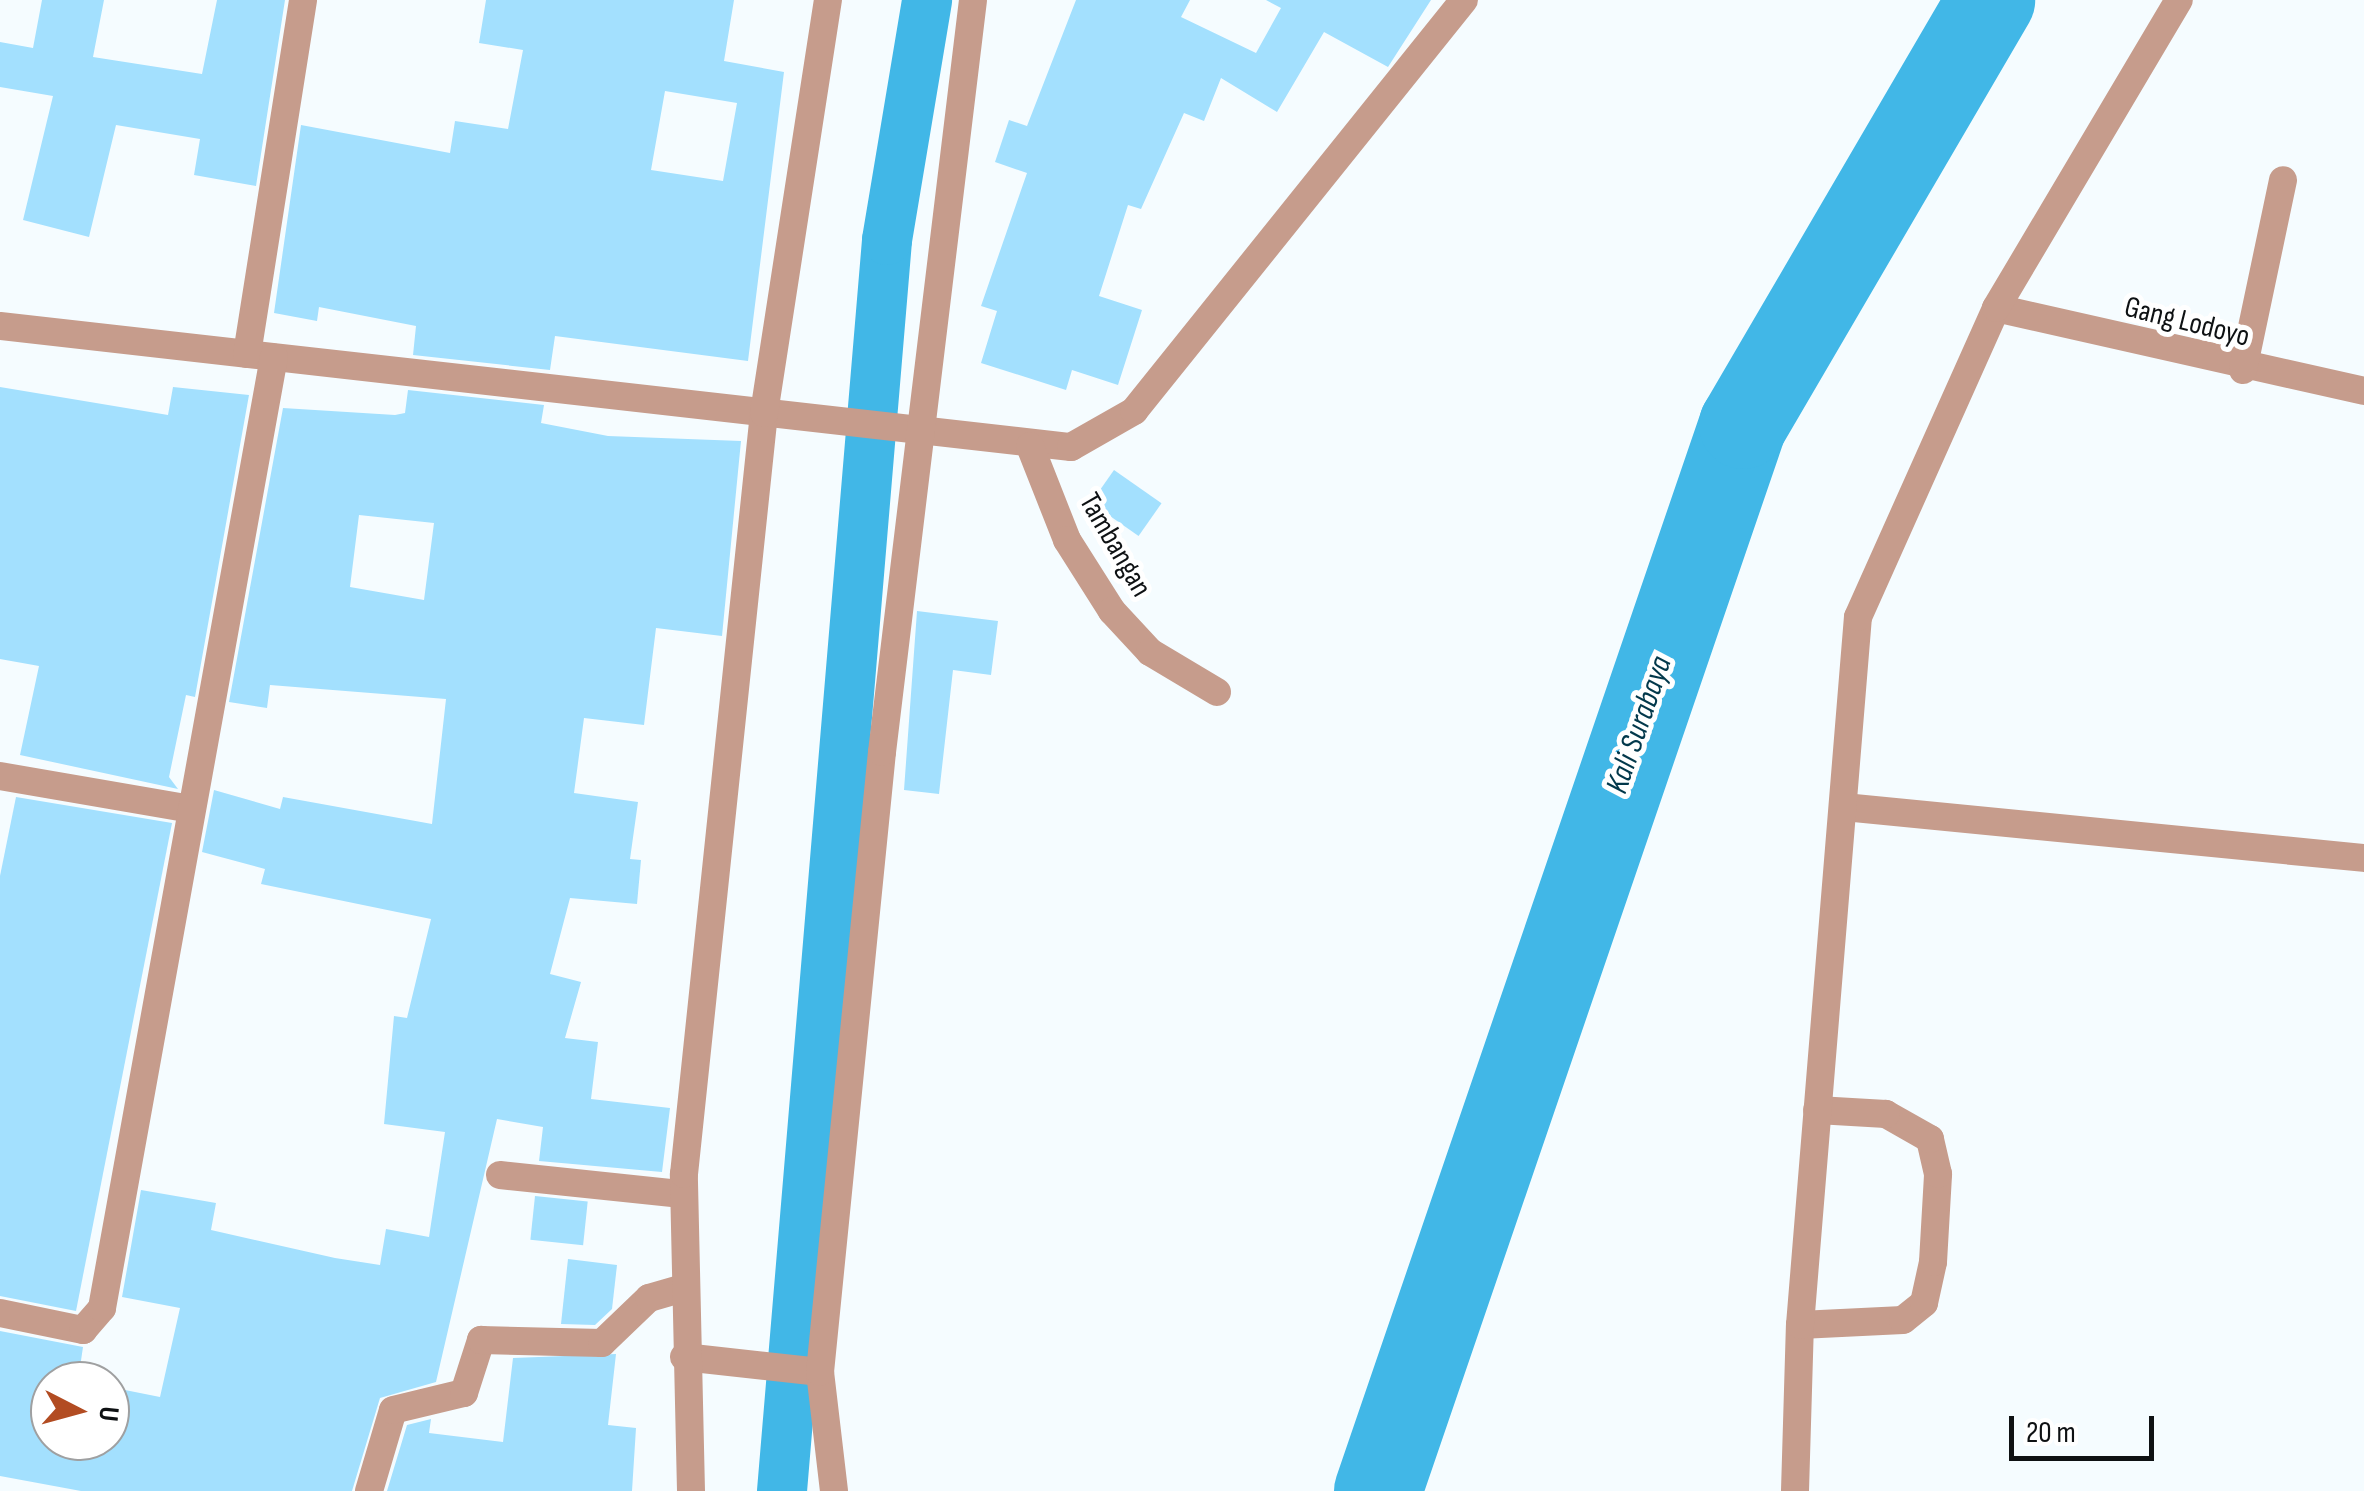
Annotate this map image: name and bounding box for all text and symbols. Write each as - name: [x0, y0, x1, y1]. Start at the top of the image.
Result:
- street label: Gang Lodoyo: [2121, 289, 2253, 355]
- street label: Tambangan: [1071, 487, 1159, 603]
- water label: Kali Surabaya: [1599, 651, 1681, 799]
- north arrow: [30, 1361, 130, 1461]
- scale bar: [2014, 1396, 2159, 1458]
- text: U: [91, 1405, 126, 1423]
- text: 20 m: [2026, 1415, 2076, 1451]

